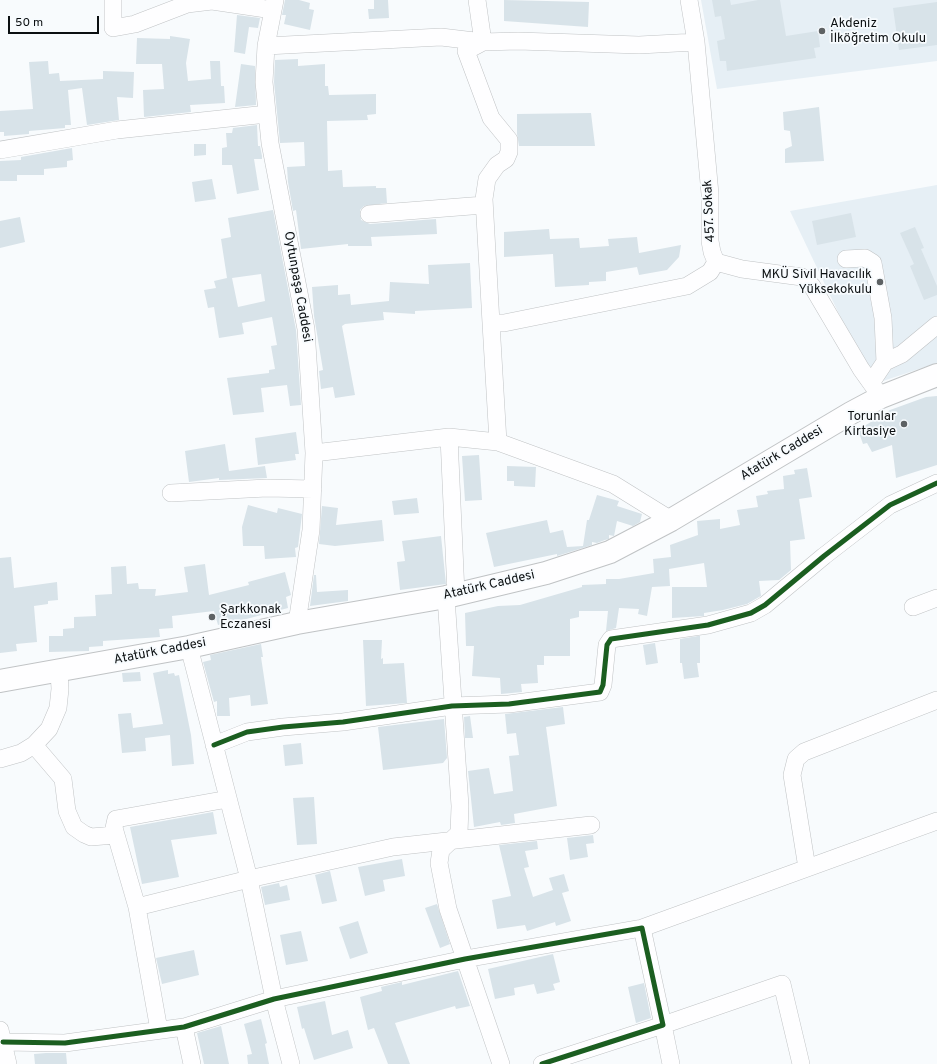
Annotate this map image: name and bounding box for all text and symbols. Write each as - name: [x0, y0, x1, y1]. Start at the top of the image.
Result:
- scale bar: [10, 8, 101, 34]
- text: 50 m: [15, 15, 43, 31]
- place label: Akdeniz İlköğretim Okulu: [830, 16, 926, 47]
- marker: Akdeniz İlköğretim Okulu: [817, 26, 827, 36]
- street label: 457. Sokak: [701, 179, 719, 243]
- street label: Oytunpaşa Caddesi: [280, 230, 314, 344]
- place label: MKÜ Sivil Havacılık Yüksekokulu: [761, 267, 872, 298]
- marker: MKÜ Sivil Havacılık Yüksekokulu: [875, 277, 885, 287]
- place label: Torunlar Kirtasiye: [844, 409, 896, 440]
- marker: Torunlar Kirtasiye: [899, 419, 909, 429]
- street label: Atatürk Caddesi: [738, 423, 826, 485]
- street label: Atatürk Caddesi: [442, 568, 536, 604]
- place label: Şarkkonak Eczanesi: [220, 602, 282, 633]
- marker: Şarkkonak Eczanesi: [207, 612, 217, 622]
- street label: Atatürk Caddesi: [113, 635, 207, 669]

